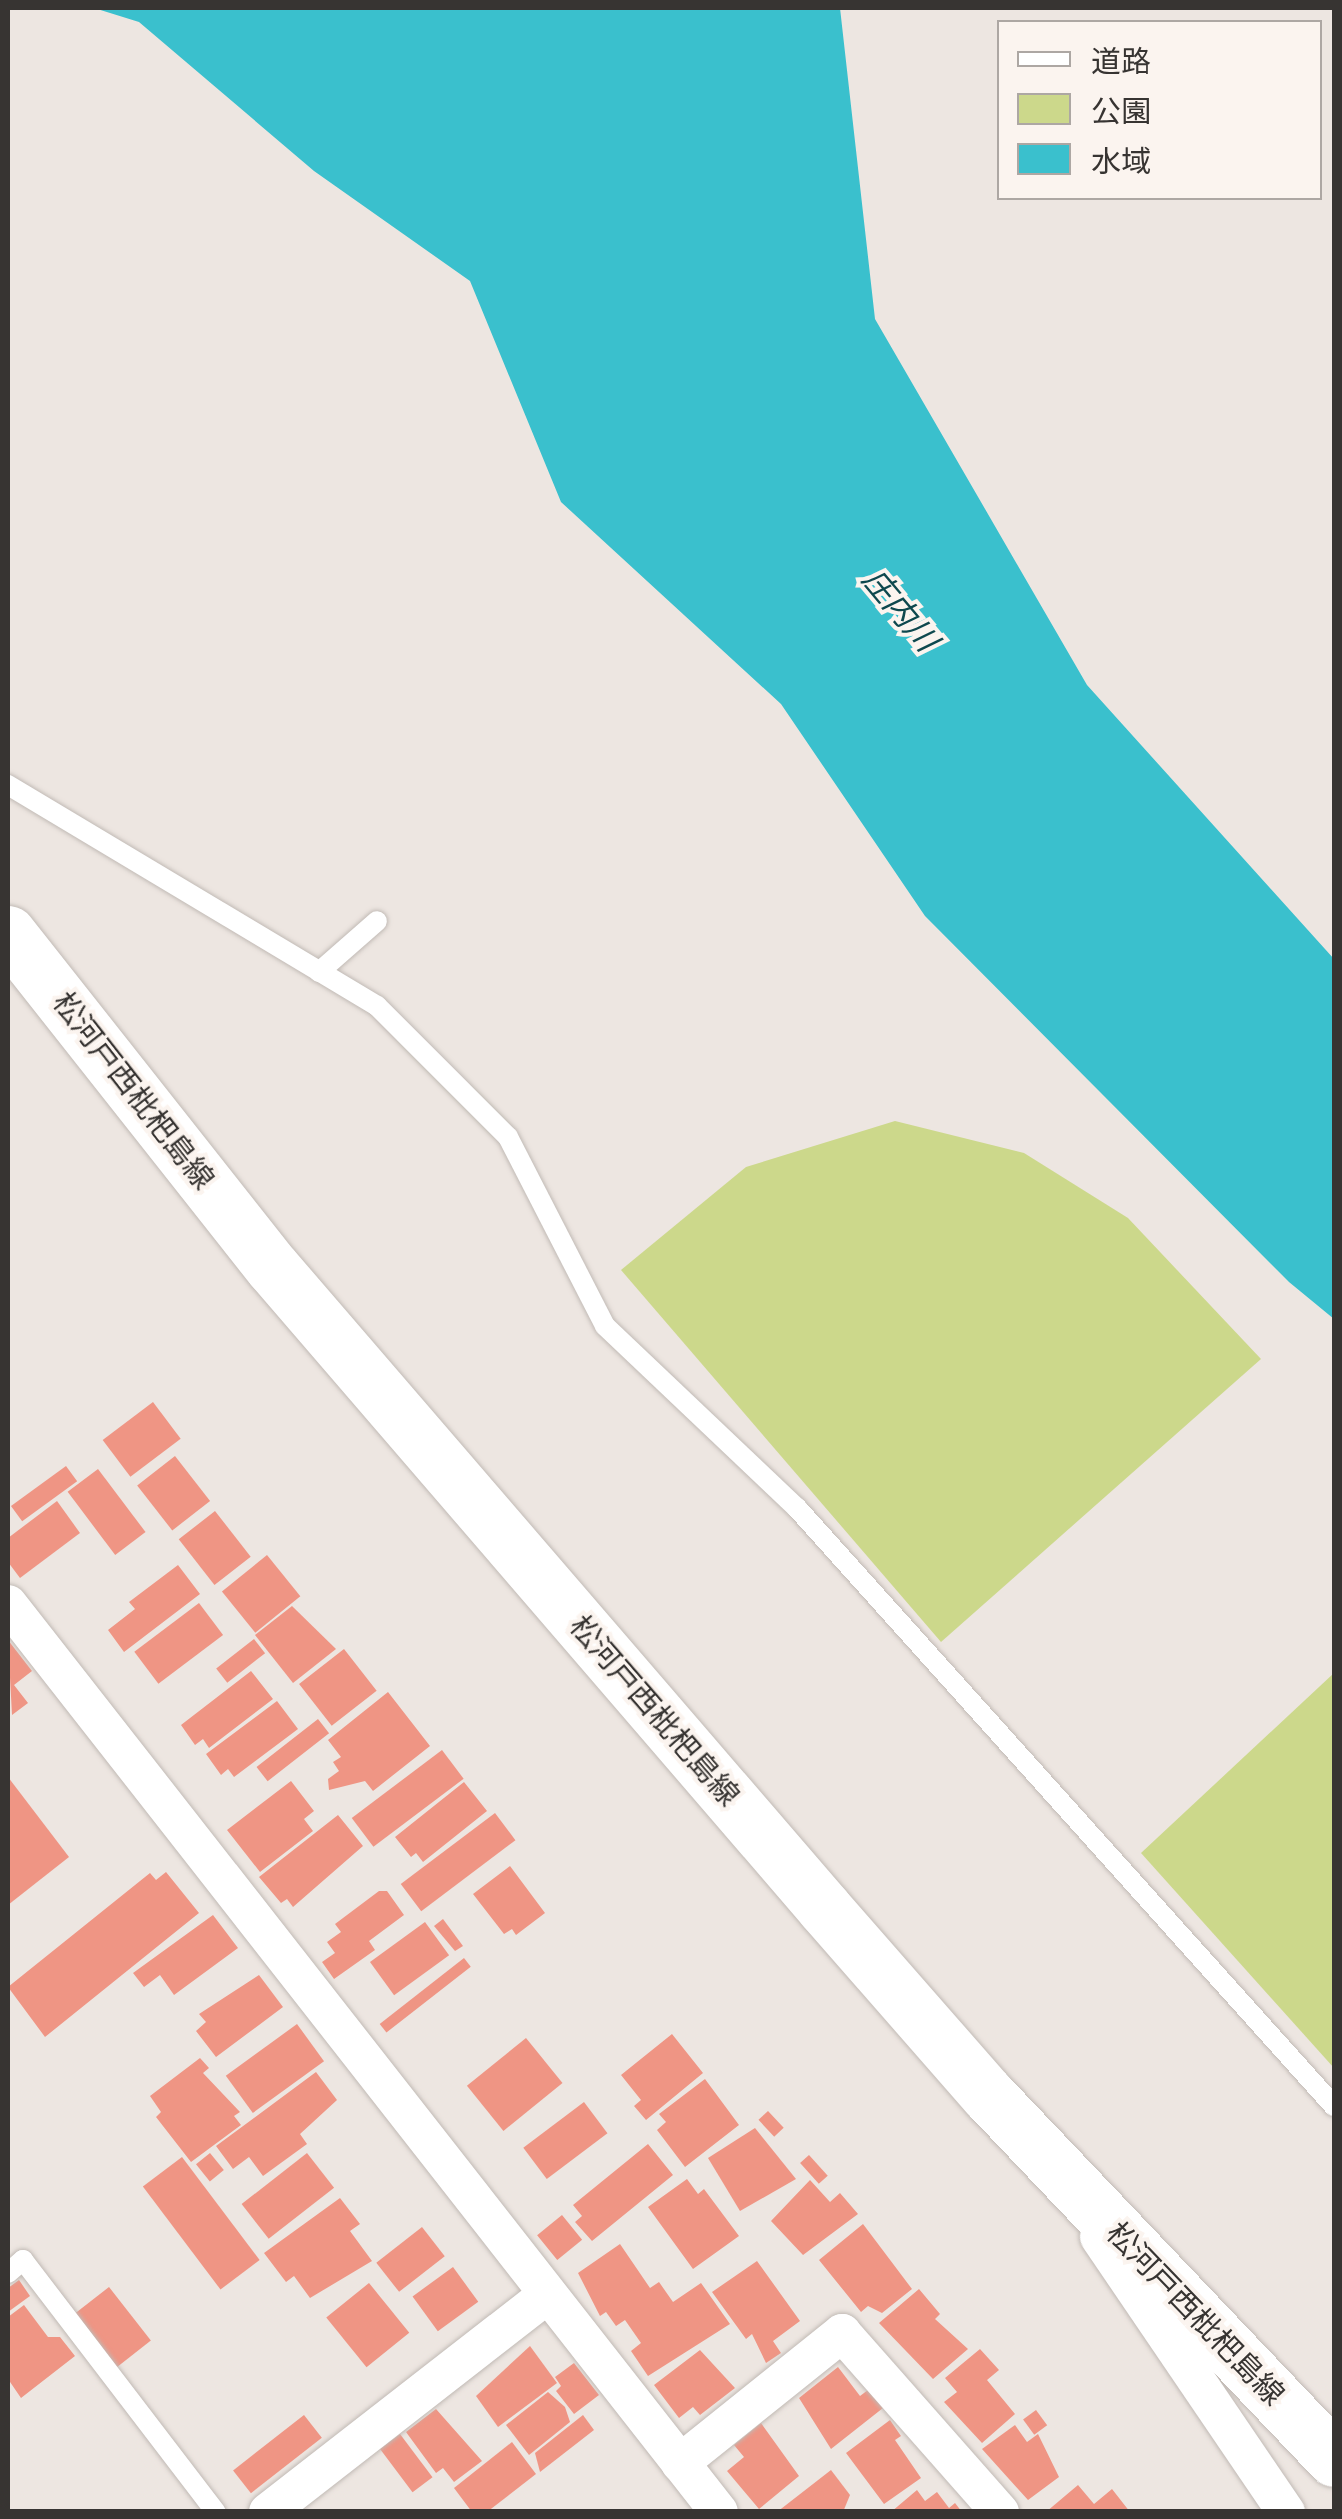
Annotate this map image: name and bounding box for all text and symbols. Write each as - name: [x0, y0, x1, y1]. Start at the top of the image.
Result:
- legend: [997, 20, 1322, 200]
- text: 道路: [1091, 44, 1151, 79]
- text: 公園: [1091, 94, 1151, 129]
- text: 水域: [1091, 144, 1151, 179]
- water label: 庄内川: [854, 561, 946, 659]
- street label: 松河戸西枇杷島線: [45, 985, 221, 1197]
- street label: 松河戸西枇杷島線: [562, 1609, 746, 1813]
- street label: 松河戸西枇杷島線: [1099, 2215, 1291, 2413]

